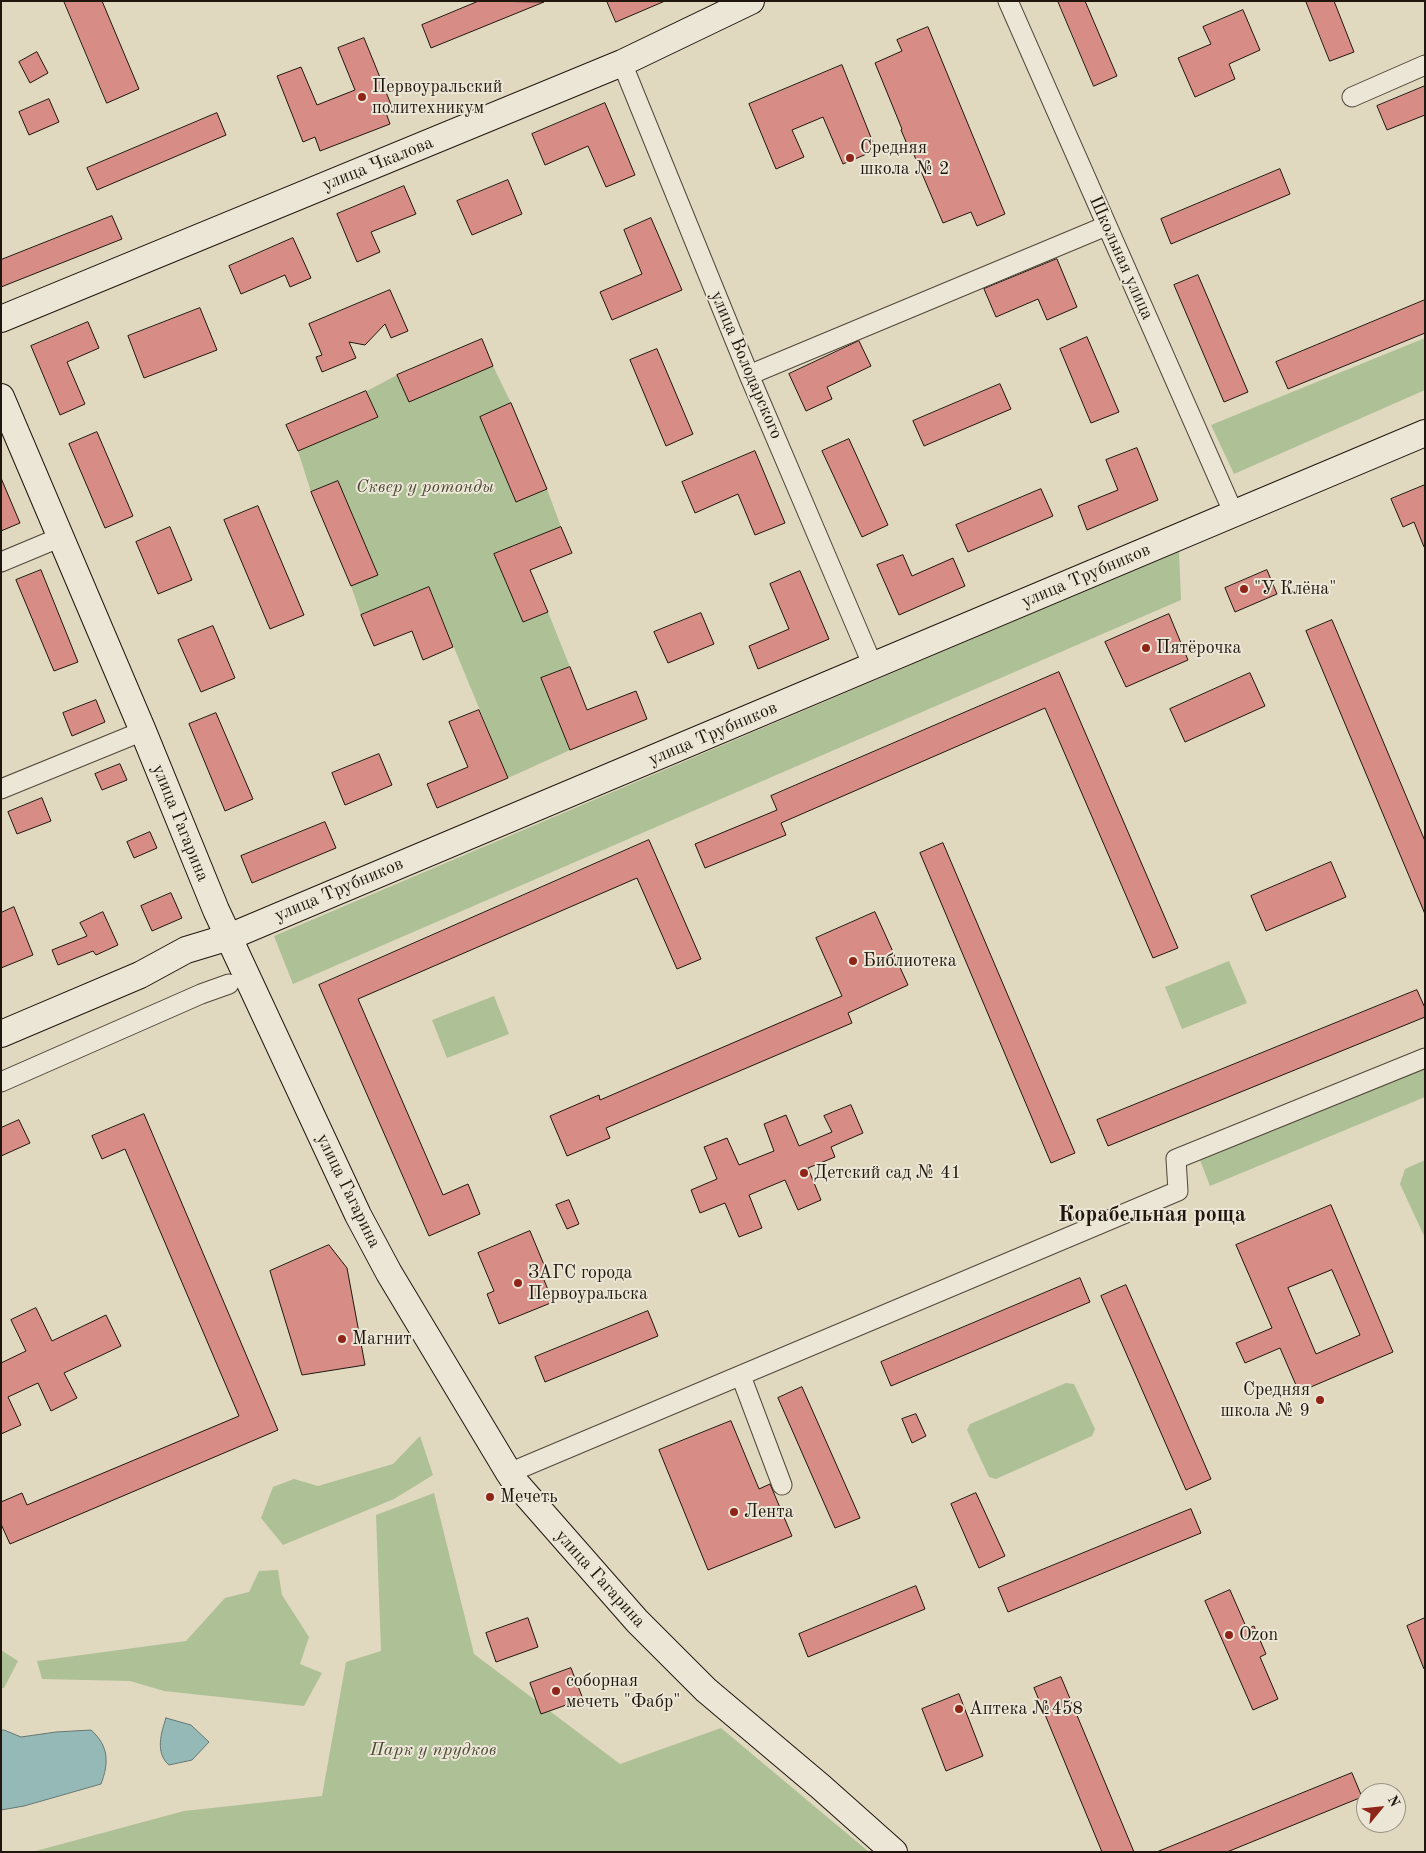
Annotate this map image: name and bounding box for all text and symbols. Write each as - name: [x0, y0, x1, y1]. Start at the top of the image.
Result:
- place label: Первоуральский политехникум: [372, 76, 502, 118]
- marker: Первоуральский политехникум: [356, 91, 368, 103]
- street label: улица Чкалова: [319, 132, 437, 196]
- place label: Средняя школа № 2: [860, 137, 949, 180]
- marker: Средняя школа № 2: [844, 152, 856, 164]
- street label: Школьная улица: [1084, 193, 1158, 323]
- street label: улица Володарского: [705, 288, 787, 442]
- park label: Сквер у ротонды: [356, 476, 494, 498]
- street label: улица Трубников: [1019, 539, 1153, 613]
- place label: "У Клёна": [1254, 578, 1336, 600]
- marker: "У Клёна": [1238, 583, 1250, 595]
- place label: Пятёрочка: [1156, 637, 1241, 659]
- marker: Пятёрочка: [1140, 642, 1152, 654]
- street label: улица Трубников: [646, 697, 780, 771]
- street label: улица Гагарина: [147, 761, 213, 885]
- street label: улица Трубников: [272, 853, 406, 927]
- place label: Библиотека: [863, 950, 957, 972]
- marker: Библиотека: [847, 955, 859, 967]
- street label: улица Гагарина: [311, 1130, 385, 1252]
- place label: Детский сад № 41: [814, 1162, 961, 1184]
- marker: Детский сад № 41: [798, 1167, 810, 1179]
- district label: Корабельная роща: [1058, 1202, 1246, 1228]
- place label: ЗАГС города Первоуральска: [528, 1262, 648, 1304]
- marker: ЗАГС города Первоуральска: [512, 1277, 524, 1289]
- place label: Магнит: [352, 1328, 412, 1350]
- marker: Магнит: [336, 1333, 348, 1345]
- place label: Средняя школа № 9: [1221, 1379, 1310, 1422]
- marker: Средняя школа № 9: [1314, 1394, 1326, 1406]
- place label: Мечеть: [500, 1486, 558, 1508]
- marker: Мечеть: [484, 1491, 496, 1503]
- place label: Лента: [744, 1501, 794, 1523]
- marker: Лента: [728, 1506, 740, 1518]
- street label: улица Гагарина: [550, 1525, 650, 1633]
- place label: Ozon: [1239, 1624, 1278, 1646]
- marker: Ozon: [1223, 1629, 1235, 1641]
- place label: соборная мечеть "Фабр": [566, 1670, 680, 1712]
- marker: соборная мечеть "Фабр": [550, 1685, 562, 1697]
- place label: Аптека №458: [969, 1698, 1083, 1720]
- marker: Аптека №458: [953, 1703, 965, 1715]
- park label: Парк у прудков: [370, 1739, 496, 1761]
- north arrow: [1356, 1783, 1406, 1833]
- text: N: [1385, 1793, 1402, 1809]

